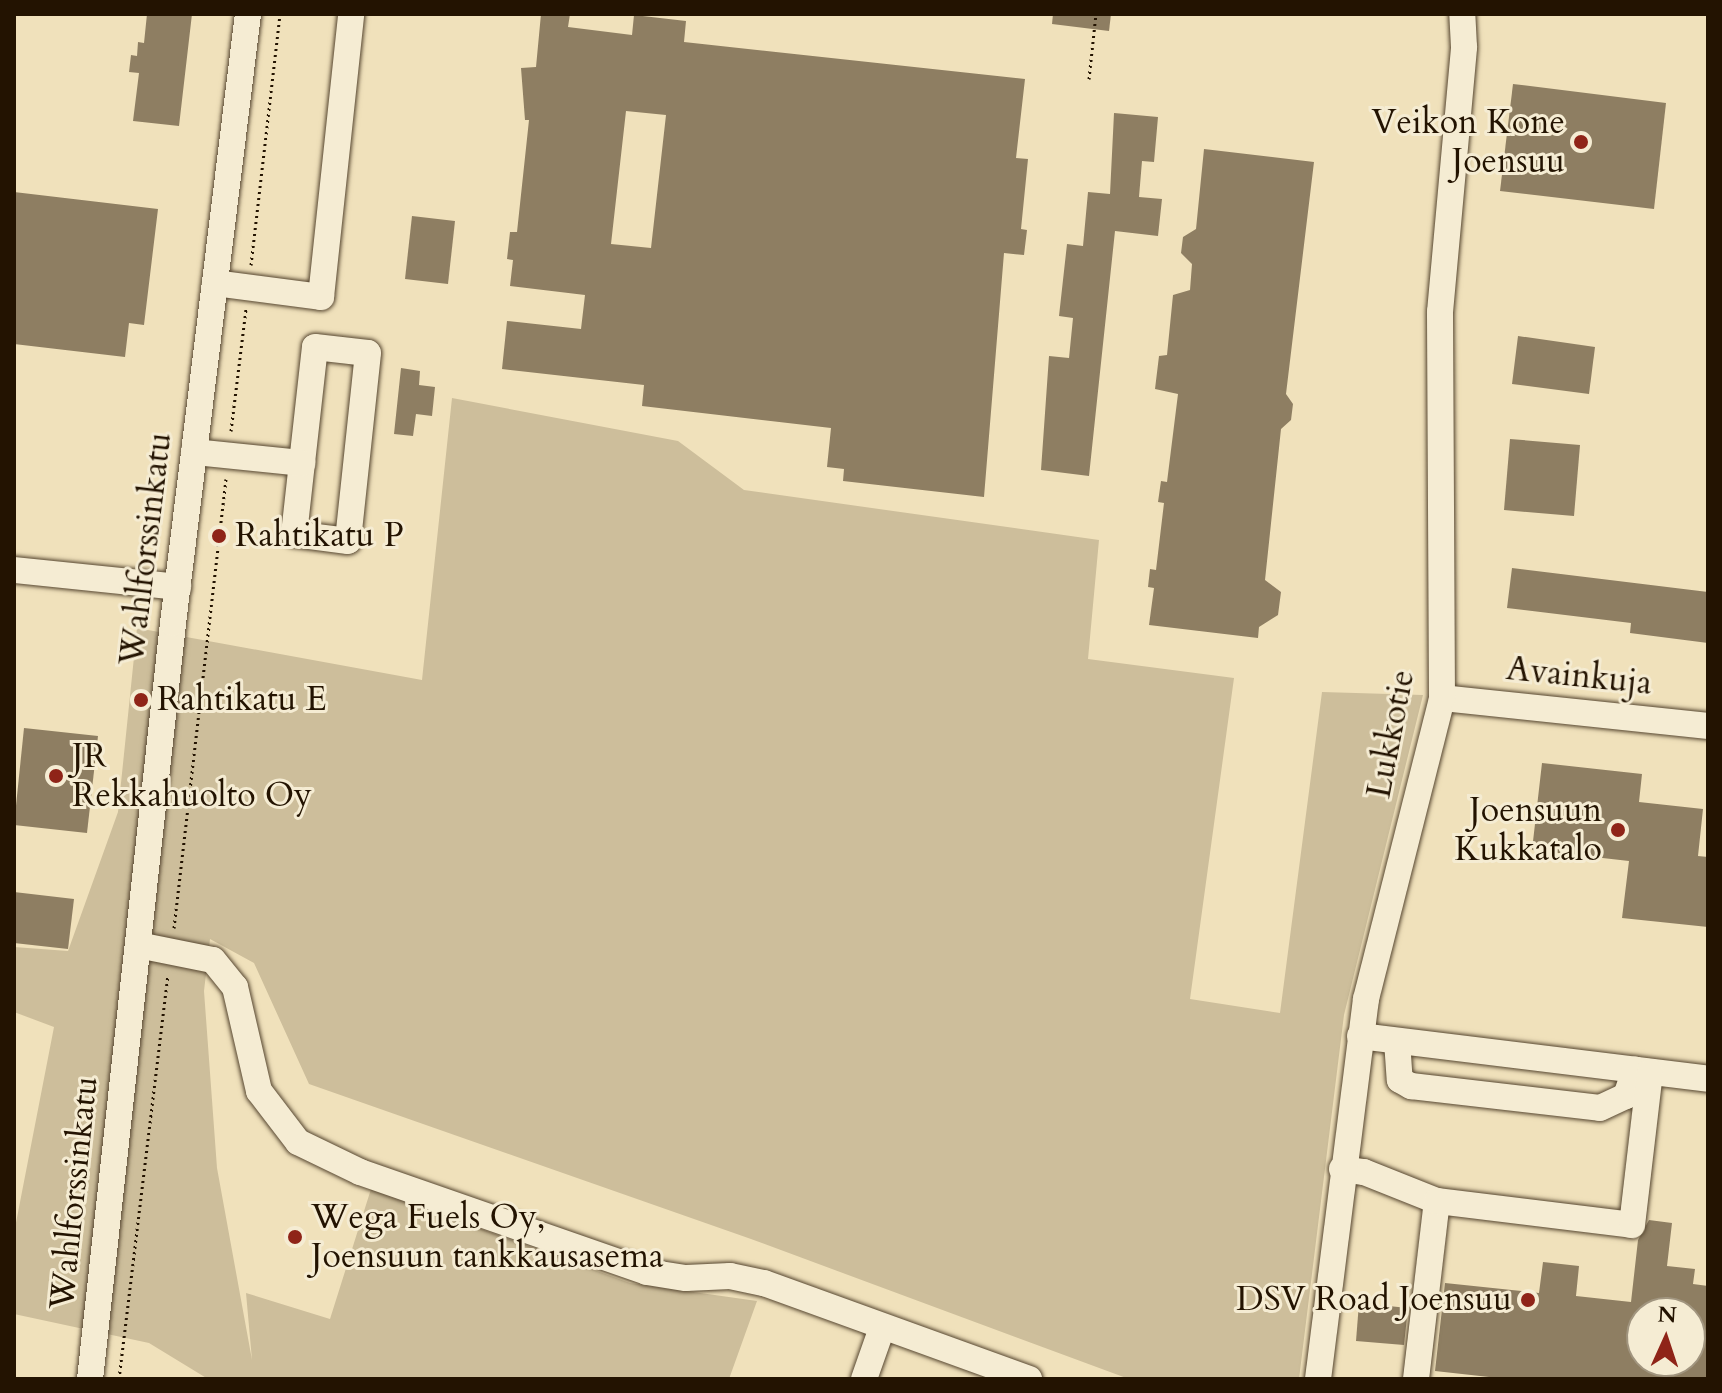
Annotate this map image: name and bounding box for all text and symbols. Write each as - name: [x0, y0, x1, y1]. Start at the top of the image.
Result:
- place label: Veikon Kone Joensuu: [1372, 102, 1565, 182]
- marker: Veikon Kone Joensuu: [1572, 133, 1590, 151]
- street label: Wahlforssinkatu: [111, 430, 181, 668]
- place label: Rahtikatu P: [235, 516, 404, 556]
- marker: Rahtikatu P: [210, 527, 228, 545]
- street label: Avainkuja: [1504, 648, 1654, 704]
- street label: Lukkotie: [1359, 666, 1423, 802]
- place label: Rahtikatu E: [157, 680, 327, 720]
- marker: Rahtikatu E: [132, 691, 150, 709]
- place label: JR Rekkahuolto Oy: [72, 736, 312, 816]
- marker: JR Rekkahuolto Oy: [47, 767, 65, 785]
- place label: Joensuun Kukkatalo: [1454, 790, 1602, 870]
- marker: Joensuun Kukkatalo: [1609, 821, 1627, 839]
- street label: Wahlforssinkatu: [41, 1074, 107, 1312]
- place label: Wega Fuels Oy, Joensuun tankkausasema: [311, 1197, 664, 1276]
- marker: Wega Fuels Oy, Joensuun tankkausasema: [286, 1228, 304, 1246]
- place label: DSV Road Joensuu: [1236, 1280, 1512, 1320]
- marker: DSV Road Joensuu: [1519, 1291, 1537, 1309]
- north arrow: [1626, 1297, 1706, 1377]
- text: N: [1657, 1300, 1677, 1331]

